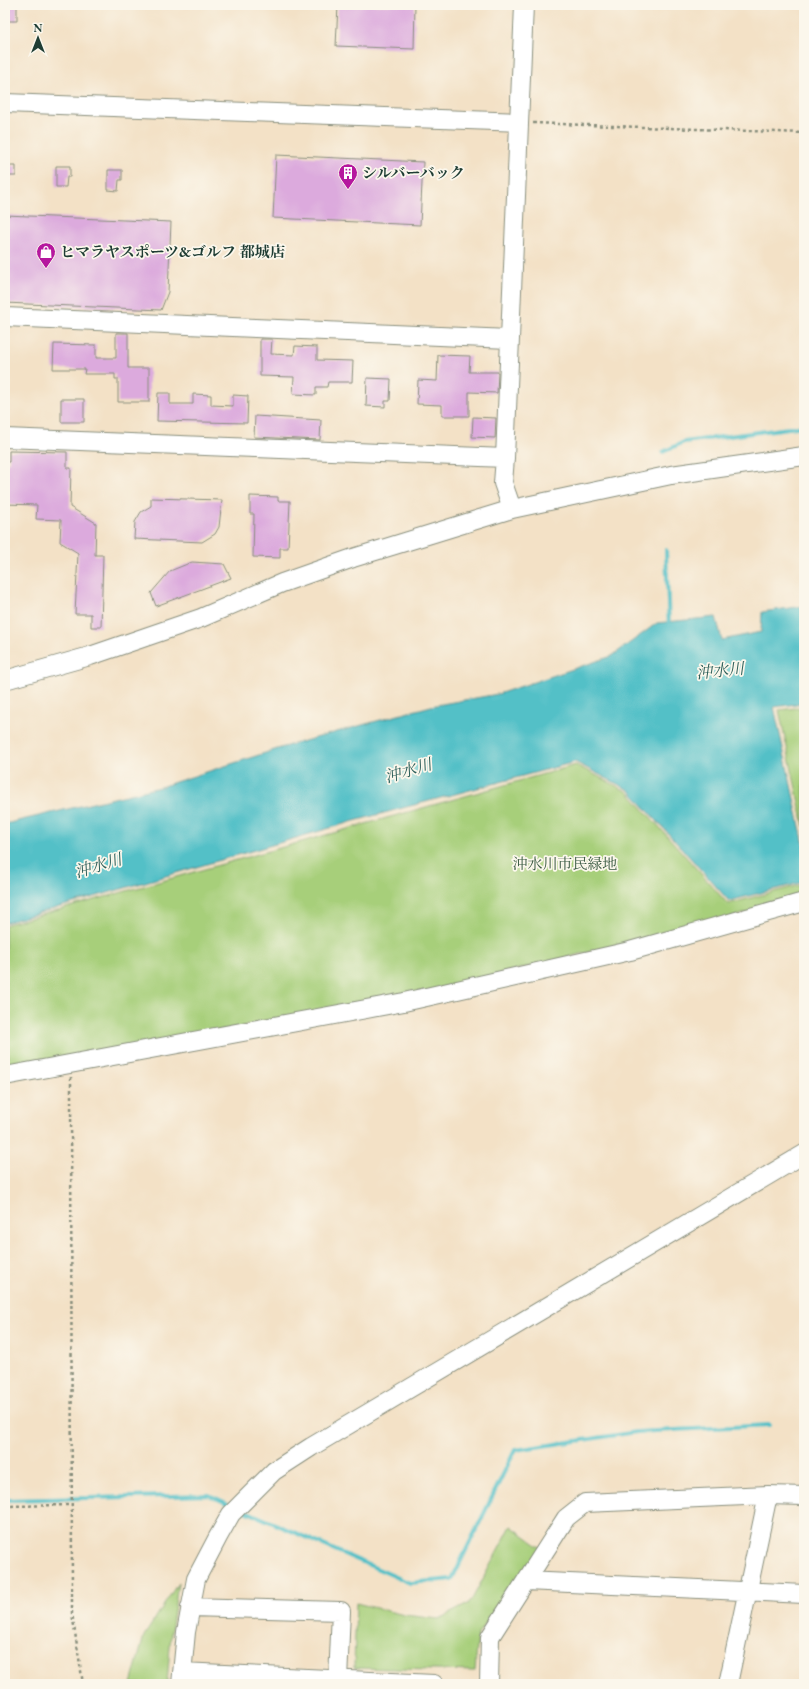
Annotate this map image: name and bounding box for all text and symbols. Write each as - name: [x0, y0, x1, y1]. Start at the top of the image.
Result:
- north arrow: [18, 18, 58, 58]
- text: N: [34, 21, 43, 35]
- building icon: シルバーバック: [337, 162, 359, 190]
- place label: シルバーバック: [362, 163, 465, 182]
- shop icon: ヒマラヤスポーツ&ゴルフ 都城店: [35, 241, 57, 269]
- place label: ヒマラヤスポーツ&ゴルフ 都城店: [60, 242, 285, 261]
- water label: 沖水川: [695, 657, 747, 683]
- water label: 沖水川: [382, 753, 436, 788]
- water label: 沖水川: [72, 848, 126, 883]
- park label: 沖水川市民緑地: [512, 854, 618, 873]

